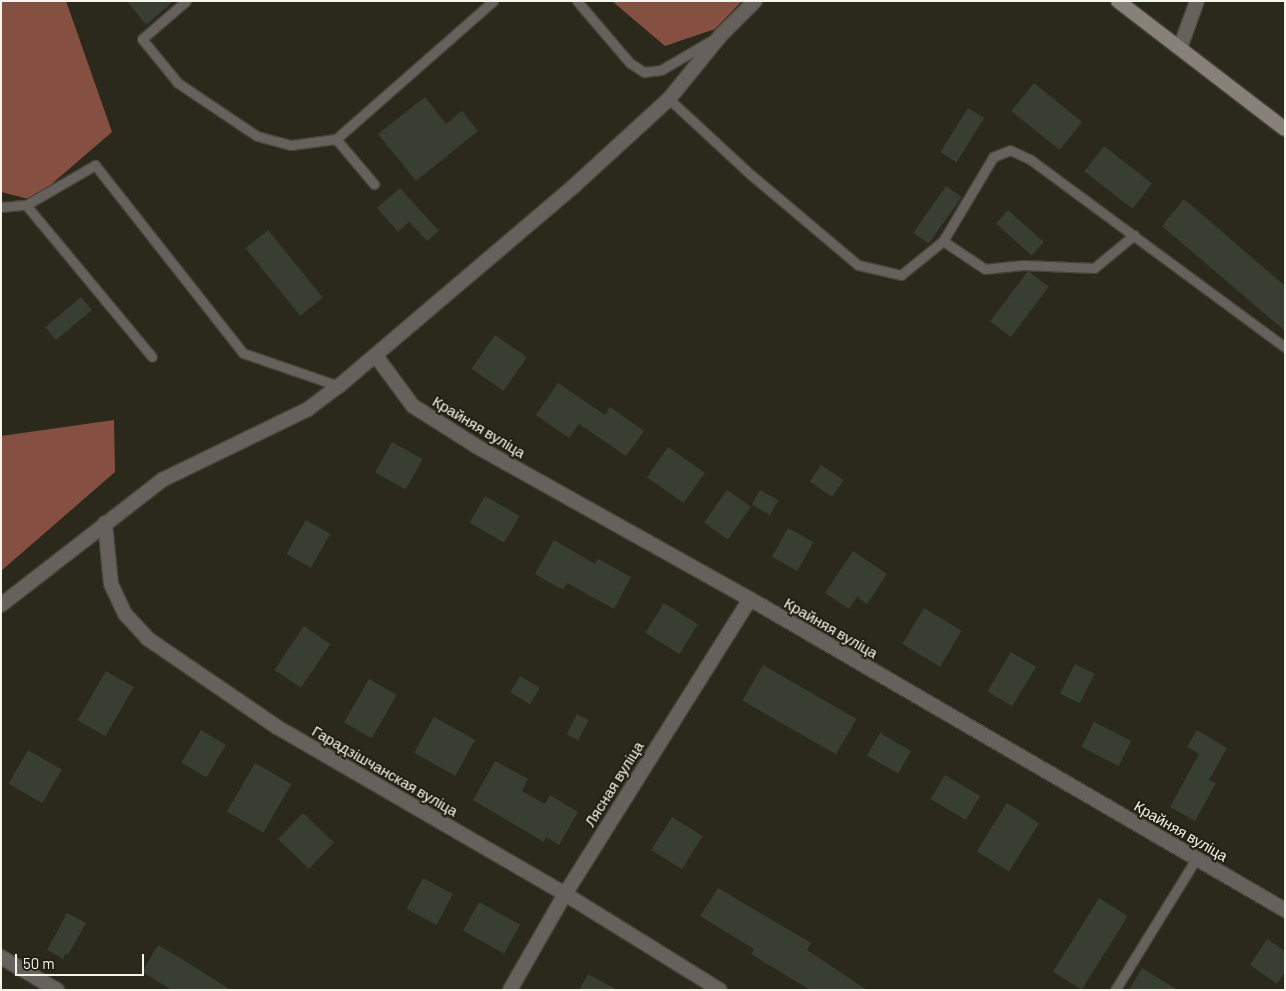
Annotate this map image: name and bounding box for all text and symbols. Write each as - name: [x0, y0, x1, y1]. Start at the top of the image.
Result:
- street label: Крайняя вуліца: [429, 392, 529, 462]
- street label: Крайняя вуліца: [781, 594, 881, 662]
- street label: Гарадзішчанская вуліца: [309, 722, 461, 820]
- street label: Лясная вуліца: [581, 738, 647, 830]
- street label: Крайняя вуліца: [1131, 797, 1231, 865]
- scale bar: [18, 944, 146, 976]
- text: 50 m: [23, 954, 55, 972]

